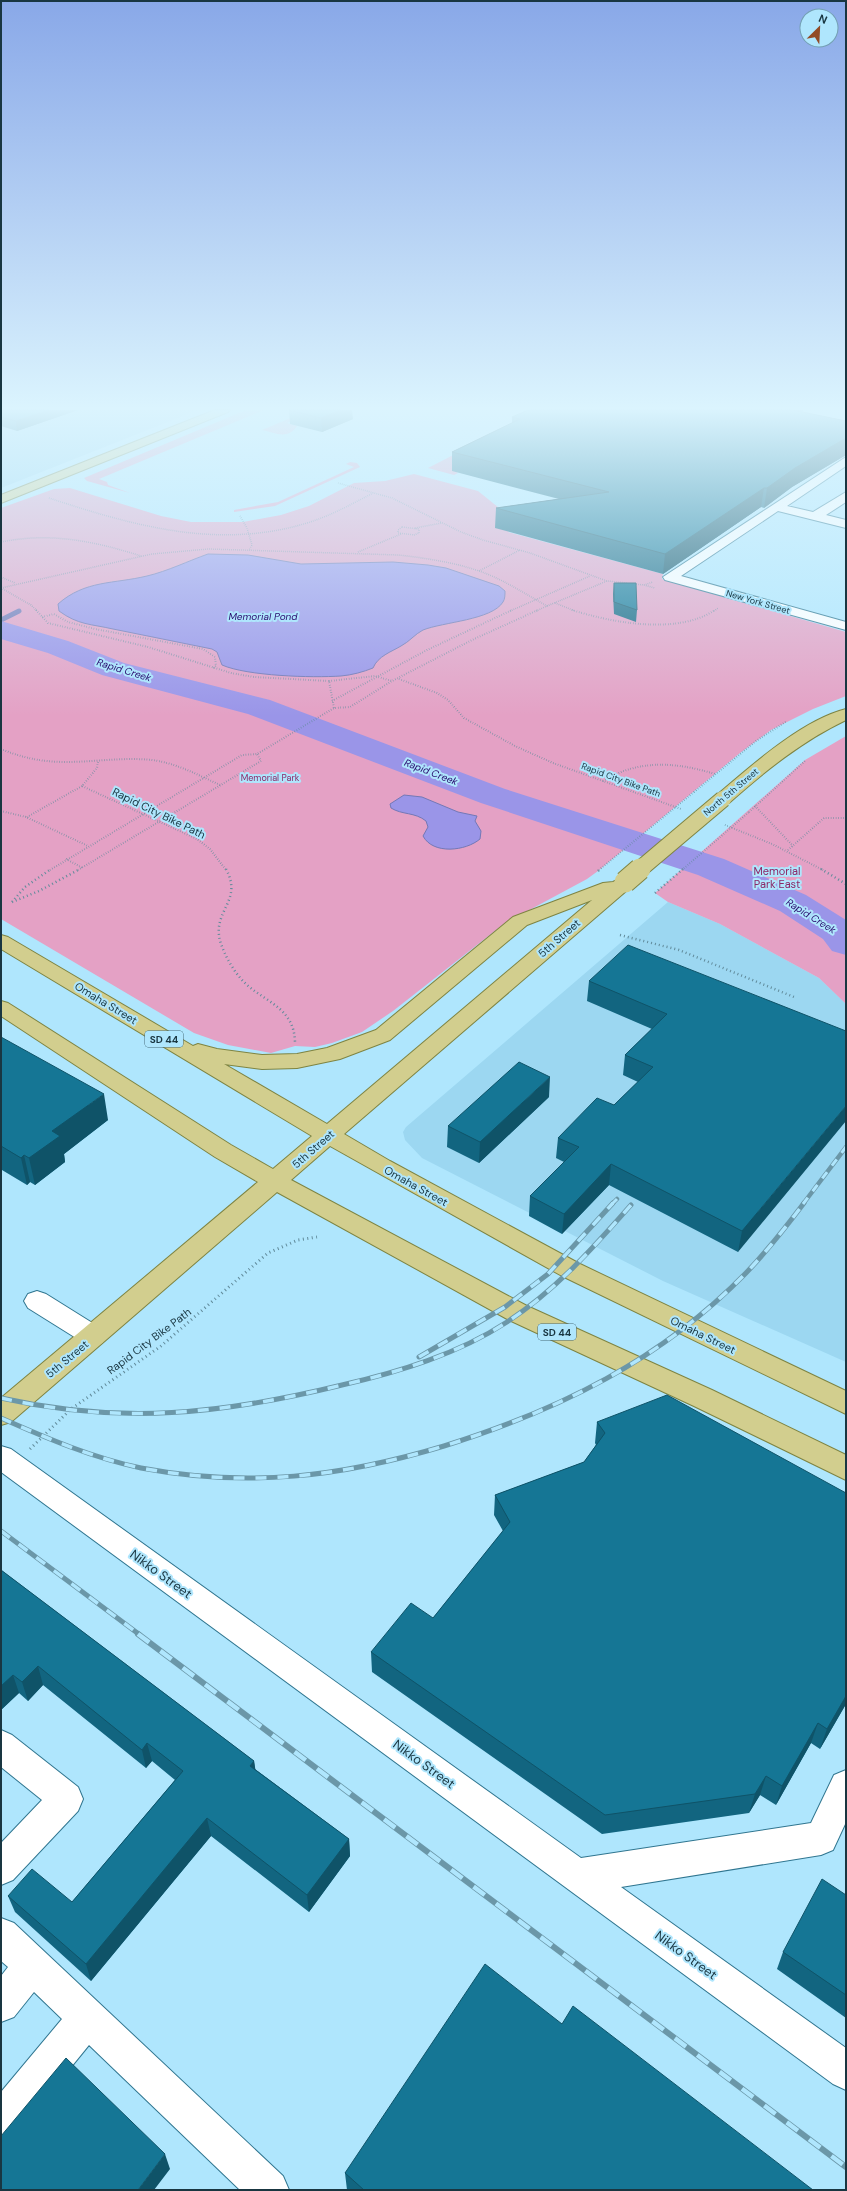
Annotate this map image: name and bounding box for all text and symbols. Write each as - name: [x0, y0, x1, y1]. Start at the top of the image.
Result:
- north arrow: [799, 8, 839, 48]
- text: N: [817, 11, 830, 27]
- street label: New York Street: [725, 587, 792, 617]
- water label: Memorial Pond: [228, 610, 298, 623]
- water label: Rapid Creek: [95, 656, 154, 685]
- water label: Rapid Creek: [402, 756, 460, 788]
- street label: Rapid City Bike Path: [580, 760, 662, 800]
- street label: North 5th Street: [701, 765, 761, 818]
- park label: Memorial Park: [241, 772, 300, 784]
- street label: Rapid City Bike Path: [110, 784, 208, 842]
- park label: Memorial Park East: [754, 864, 800, 891]
- water label: Rapid Creek: [784, 896, 839, 937]
- street label: 5th Street: [535, 916, 583, 960]
- street label: Omaha Street: [72, 979, 140, 1027]
- road number: SD 44: [145, 1031, 183, 1047]
- street label: 5th Street: [289, 1127, 337, 1171]
- street label: Omaha Street: [382, 1163, 450, 1209]
- street label: Rapid City Bike Path: [104, 1305, 194, 1377]
- street label: Omaha Street: [668, 1313, 738, 1357]
- road number: SD 44: [538, 1324, 576, 1340]
- street label: 5th Street: [43, 1337, 91, 1381]
- street label: Nikko Street: [127, 1546, 195, 1602]
- street label: Nikko Street: [390, 1736, 458, 1792]
- street label: Nikko Street: [652, 1927, 720, 1983]

